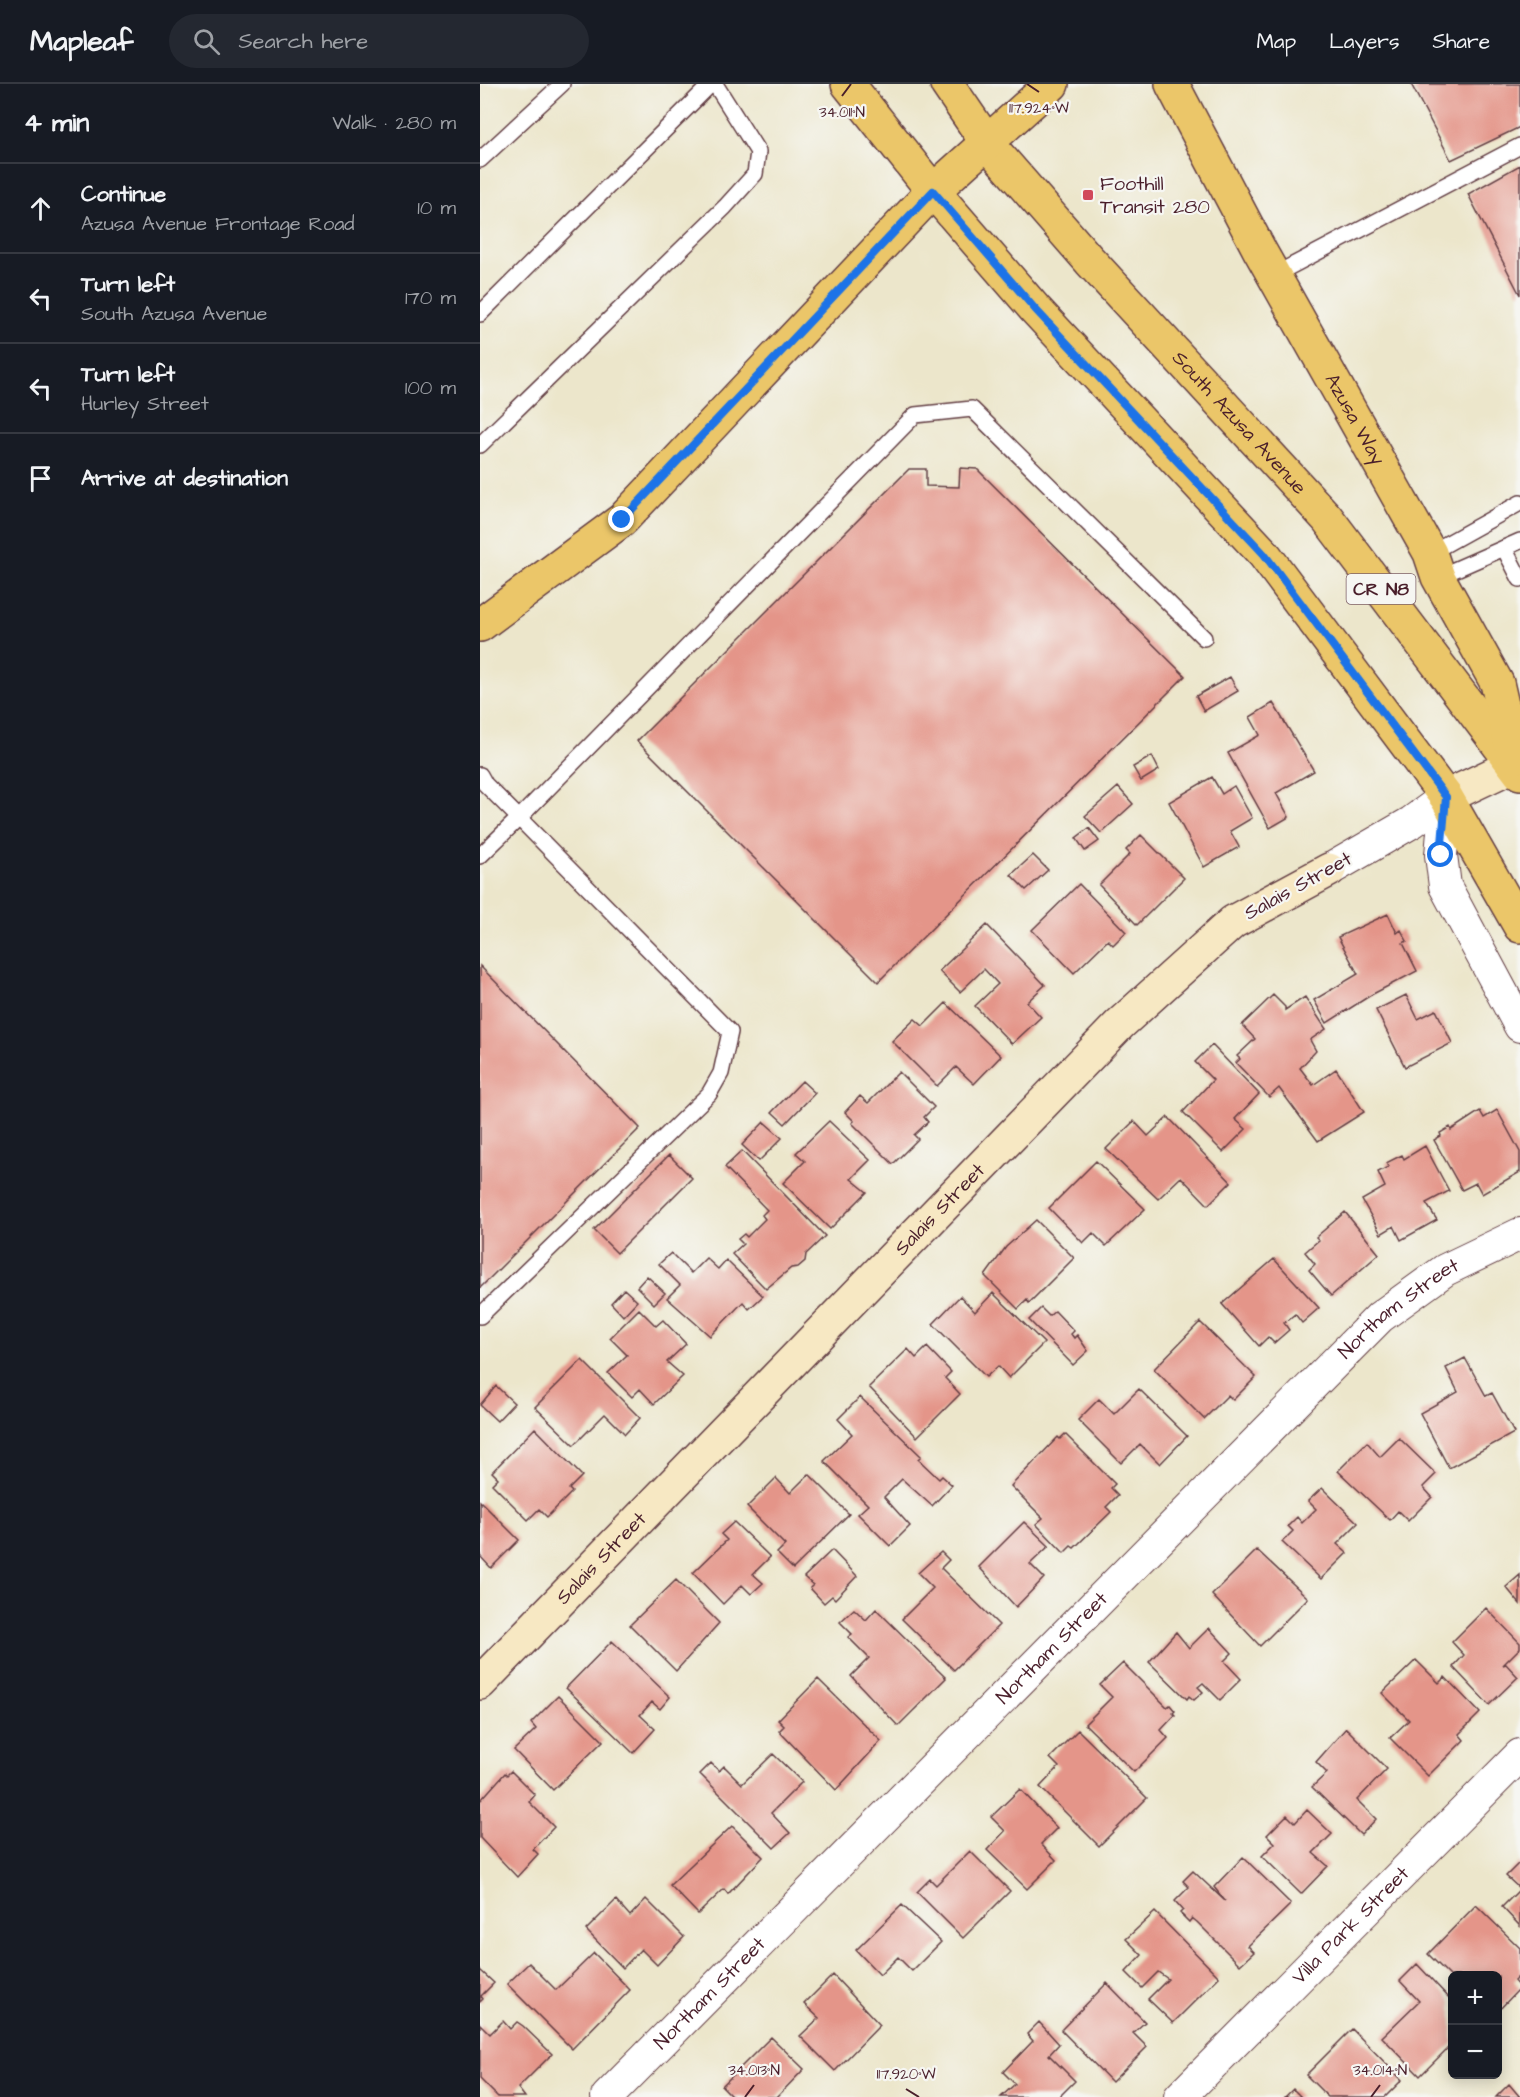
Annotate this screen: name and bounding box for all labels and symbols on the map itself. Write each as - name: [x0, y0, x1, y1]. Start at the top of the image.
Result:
- text: 117.924°W: [1009, 98, 1069, 119]
- text: 34.011°N: [819, 102, 865, 123]
- place label: Foothill Transit 280: [1100, 170, 1210, 221]
- marker: Foothill Transit 280: [1081, 188, 1095, 202]
- street label: South Azusa Avenue: [1166, 345, 1313, 501]
- street label: Azusa Way: [1318, 368, 1392, 471]
- route end: [608, 506, 634, 532]
- road number: CR N8: [1346, 574, 1416, 604]
- route start: [1427, 841, 1453, 867]
- street label: Salais Street: [1239, 845, 1357, 927]
- street label: Salais Street: [888, 1157, 991, 1262]
- street label: Northam Street: [1332, 1251, 1464, 1365]
- street label: Salais Street: [550, 1506, 653, 1611]
- street label: Northam Street: [990, 1586, 1114, 1711]
- street label: Villa Park Street: [1286, 1860, 1416, 1991]
- street label: Northam Street: [648, 1931, 772, 2056]
- text: 34.013°N: [728, 2060, 780, 2081]
- text: 34.014°N: [1353, 2060, 1407, 2081]
- text: 117.920°W: [876, 2064, 936, 2085]

